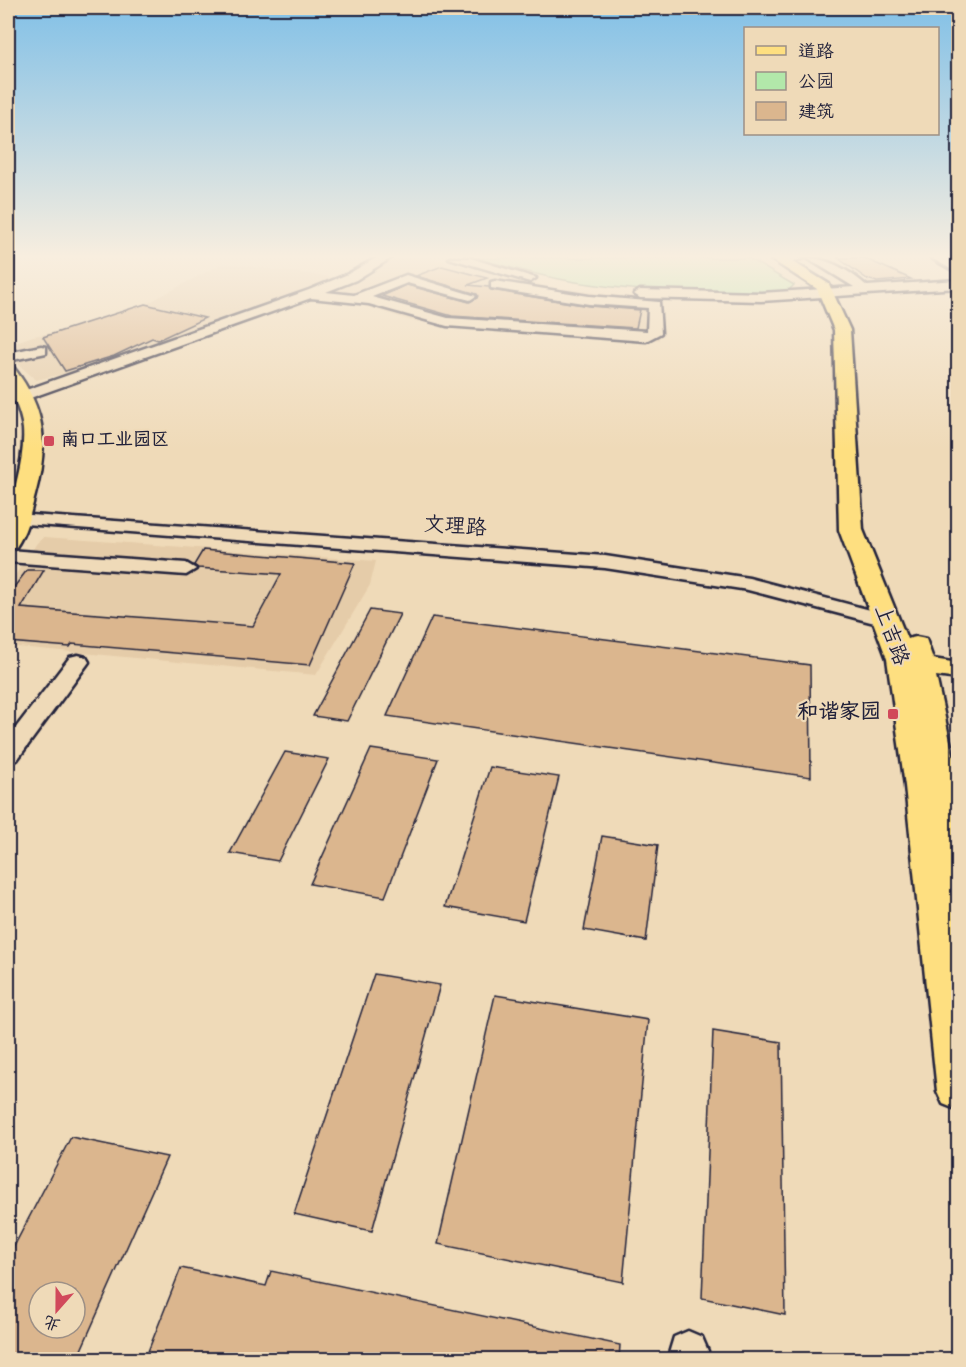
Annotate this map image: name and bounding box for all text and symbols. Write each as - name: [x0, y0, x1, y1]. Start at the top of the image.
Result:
- legend: [744, 27, 939, 135]
- text: 道路: [798, 42, 834, 64]
- text: 公园: [798, 72, 834, 94]
- text: 建筑: [798, 102, 834, 124]
- place label: 南口工业园区: [61, 430, 169, 452]
- marker: 南口工业园区: [42, 434, 56, 448]
- street label: 文理路: [423, 512, 487, 544]
- street label: 上吉路: [866, 601, 913, 670]
- place label: 和谐家园: [797, 700, 881, 727]
- marker: 和谐家园: [886, 707, 900, 721]
- north arrow: [27, 1280, 87, 1340]
- text: 北: [42, 1309, 64, 1333]

